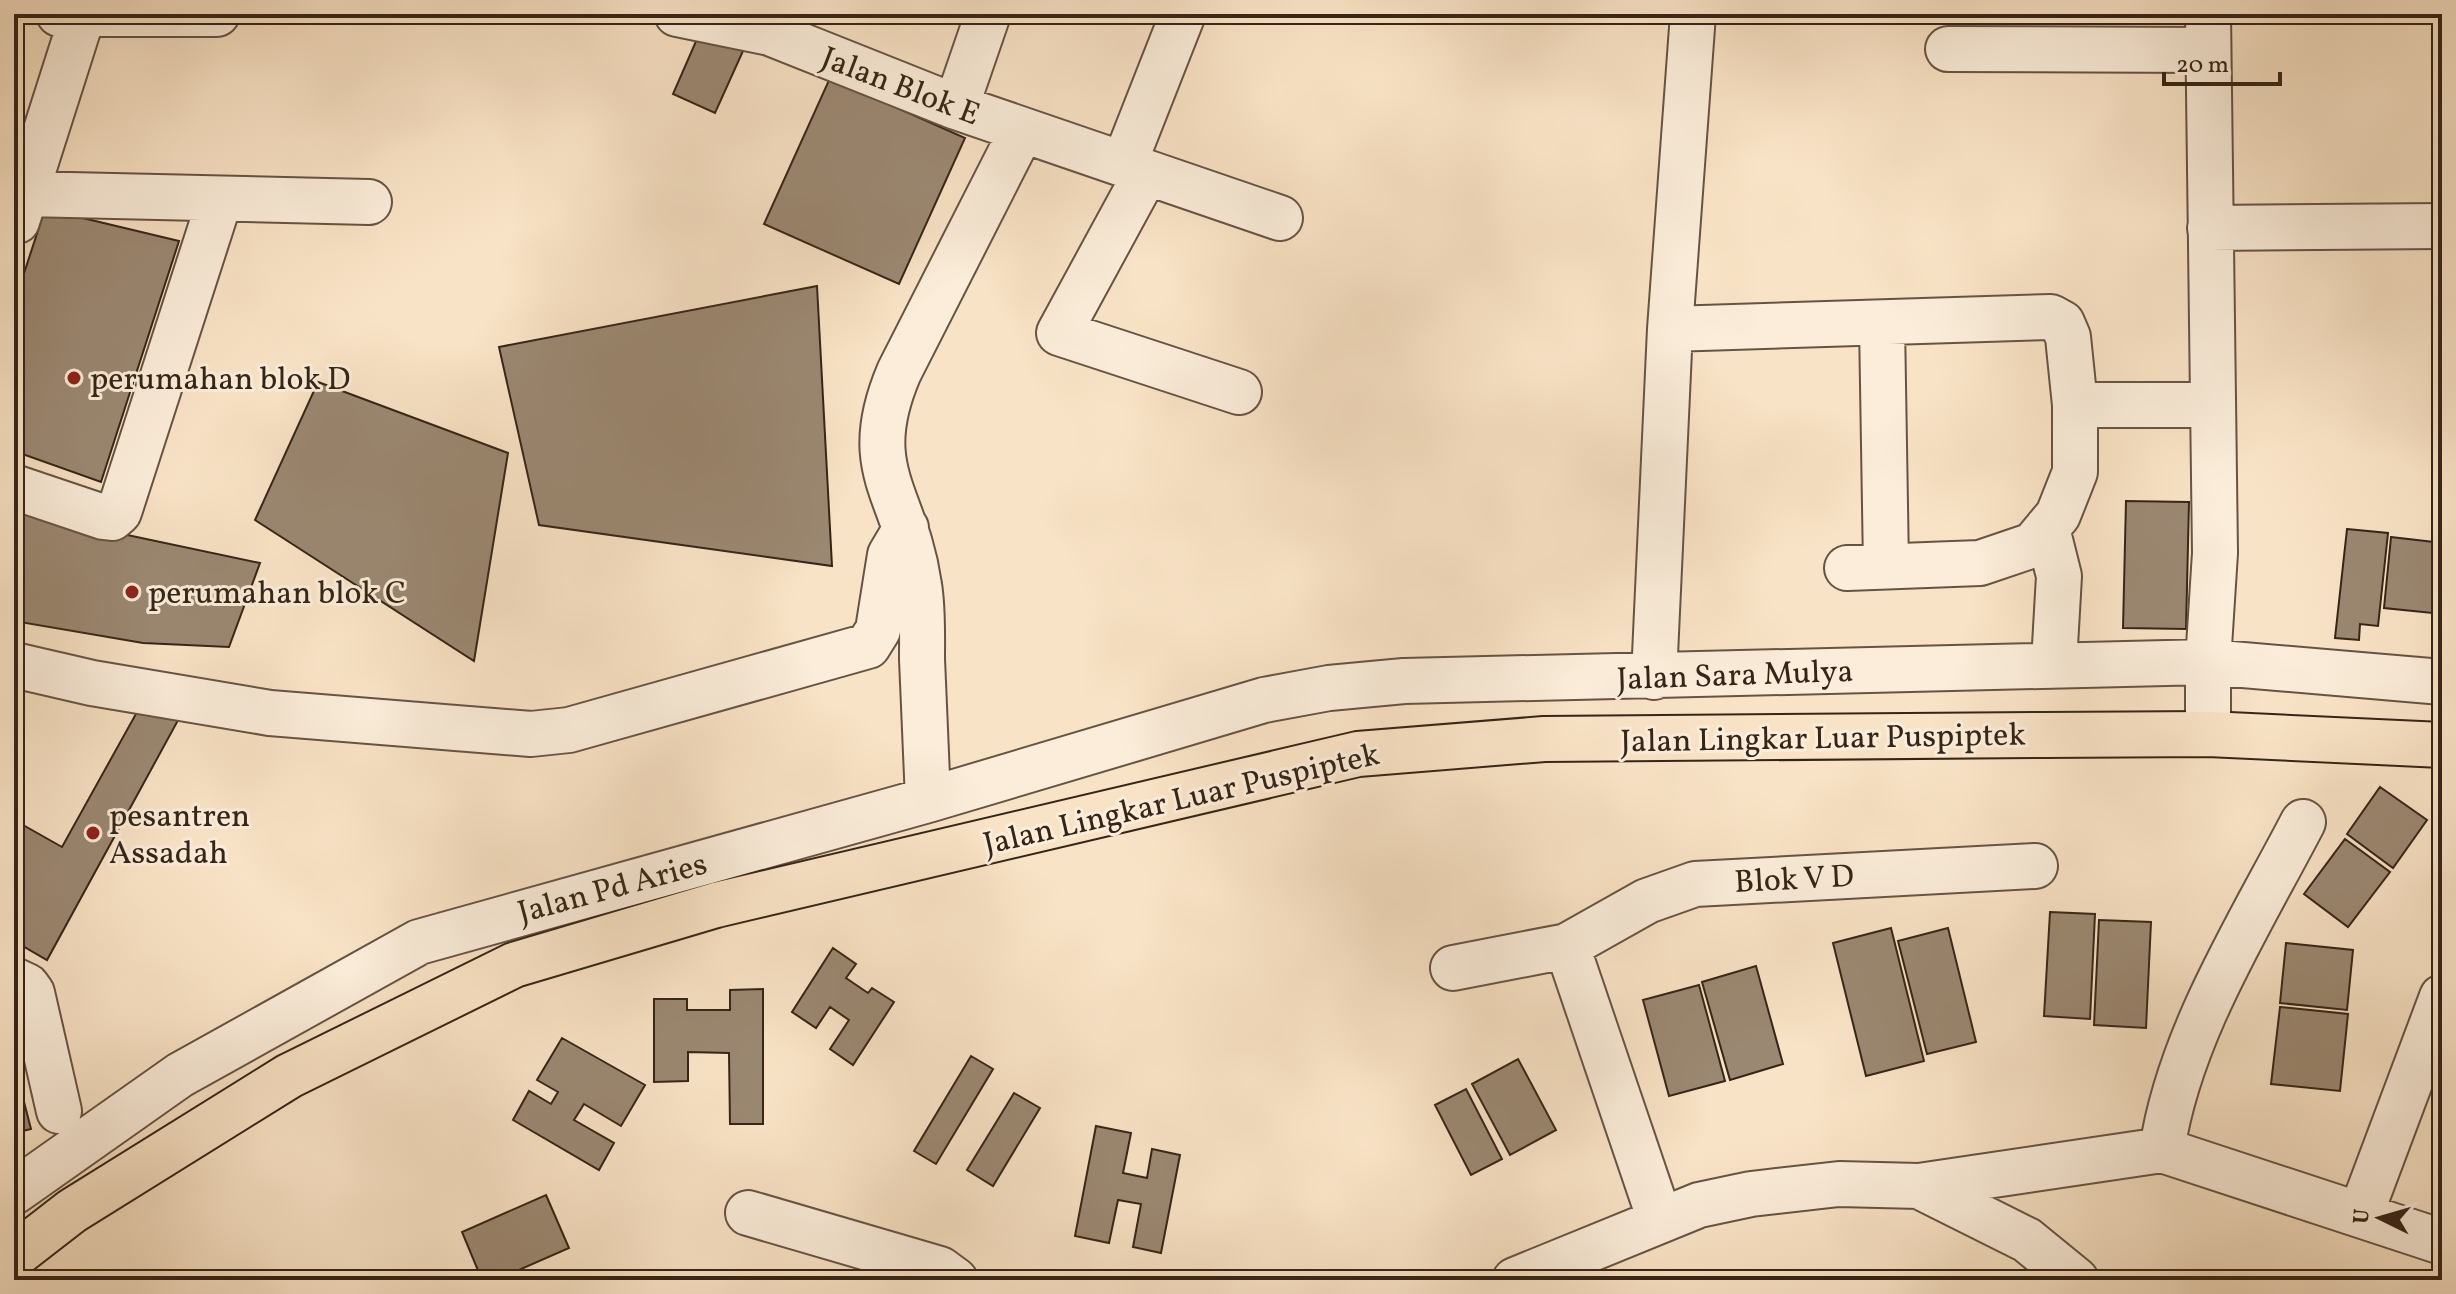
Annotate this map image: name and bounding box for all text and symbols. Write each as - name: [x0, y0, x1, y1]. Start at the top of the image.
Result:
- scale bar: [2164, 36, 2280, 86]
- street label: Jalan Blok E: [814, 37, 986, 138]
- text: 20 m: [2176, 49, 2229, 83]
- place label: perumahan blok D: [90, 359, 350, 403]
- marker: perumahan blok D: [65, 369, 83, 387]
- place label: perumahan blok C: [148, 573, 406, 617]
- marker: perumahan blok C: [123, 583, 141, 601]
- street label: Jalan Sara Mulya: [1616, 651, 1854, 703]
- street label: Jalan Lingkar Luar Puspiptek: [1620, 714, 2026, 766]
- street label: Jalan Lingkar Luar Puspiptek: [979, 734, 1384, 868]
- place label: pesantren Assadah: [109, 796, 250, 877]
- marker: pesantren Assadah: [84, 824, 102, 842]
- street label: Jalan Pd Aries: [513, 844, 712, 936]
- street label: Blok V D: [1733, 856, 1855, 906]
- north arrow: [2340, 1178, 2420, 1258]
- text: U: [2346, 1208, 2379, 1225]

